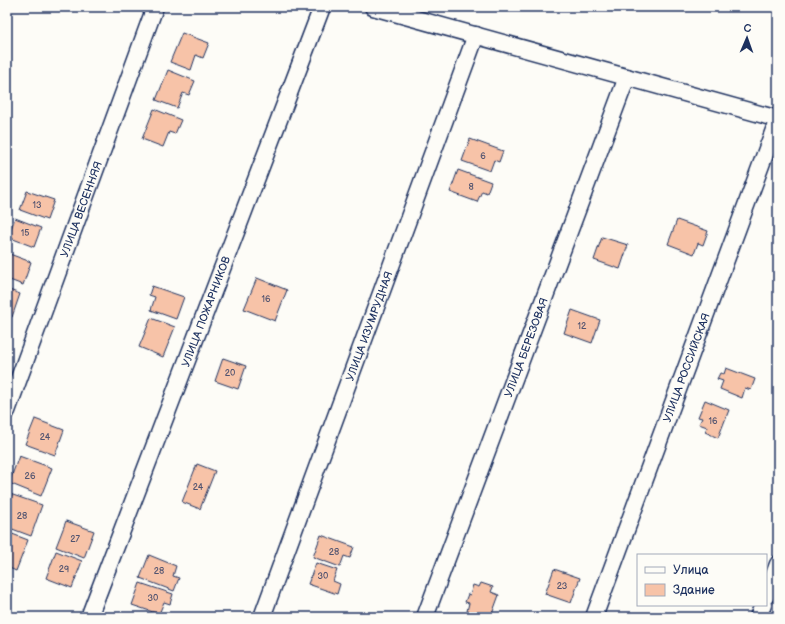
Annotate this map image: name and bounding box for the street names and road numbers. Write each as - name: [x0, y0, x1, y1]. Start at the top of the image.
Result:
- street label: УЛИЦА ВЕСЕННЯЯ: [58, 160, 105, 259]
- street label: УЛИЦА ПОЖАРНИКОВ: [179, 255, 233, 369]
- street label: УЛИЦА ИЗУМРУДНАЯ: [343, 270, 396, 383]
- street label: УЛИЦА БЕРЕЗОВАЯ: [502, 296, 551, 399]
- street label: УЛИЦА РОССИЙСКАЯ: [661, 311, 713, 424]

